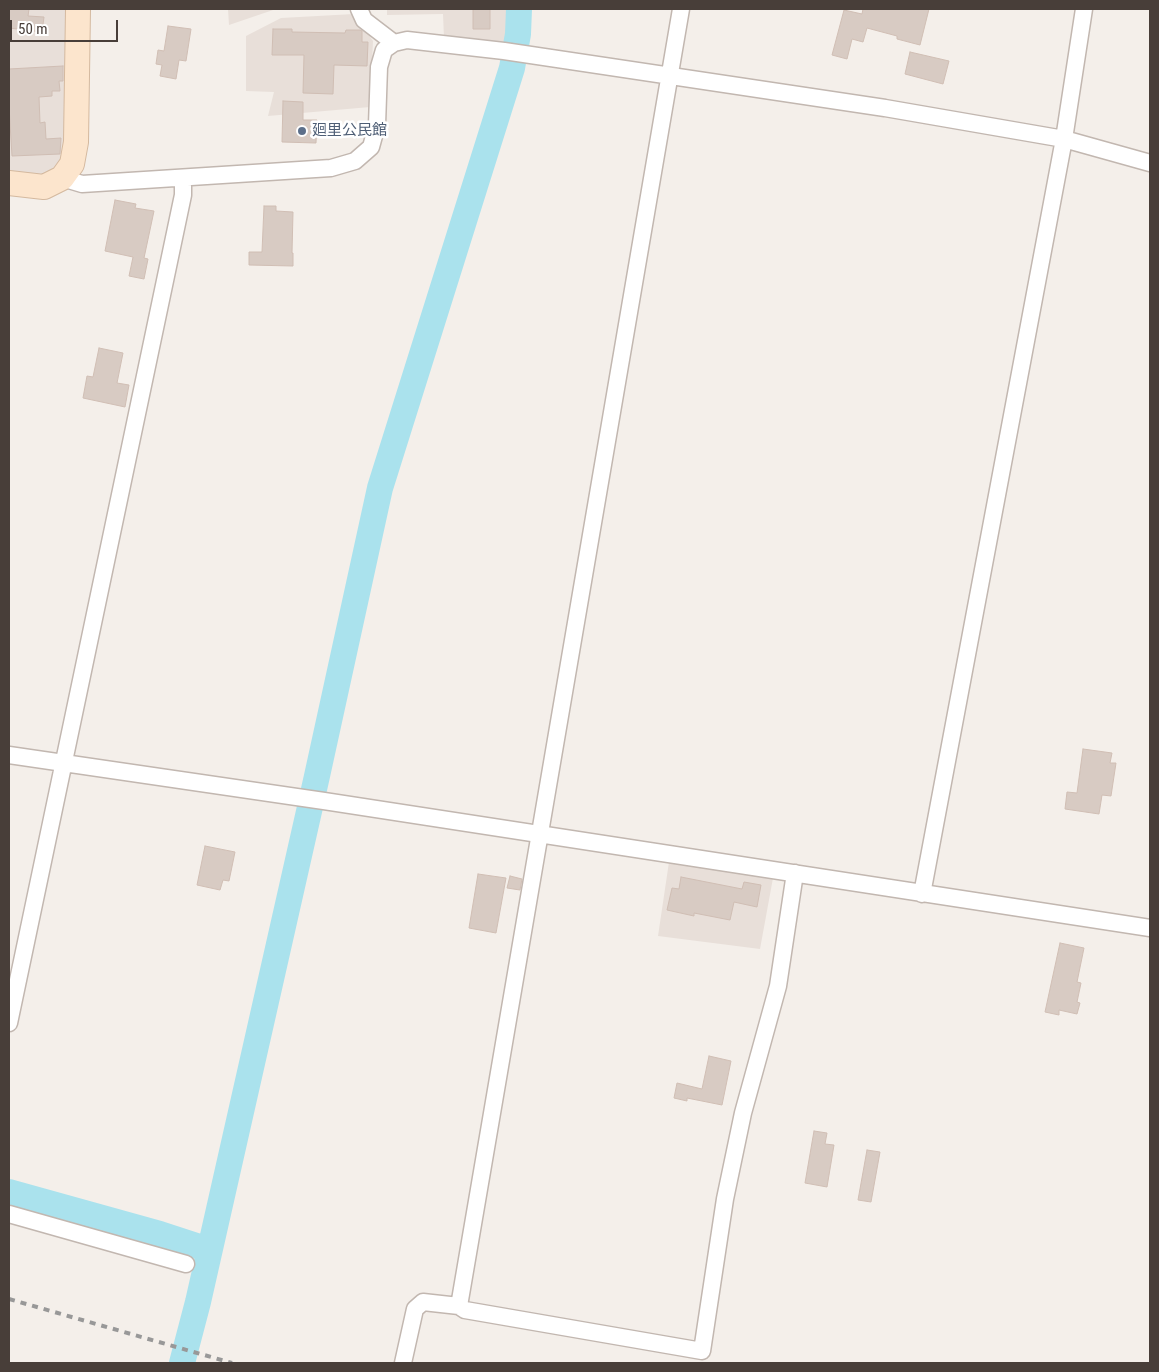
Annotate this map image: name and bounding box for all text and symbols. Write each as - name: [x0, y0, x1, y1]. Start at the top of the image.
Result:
- scale bar: [12, 10, 120, 42]
- text: 50 m: [18, 20, 48, 38]
- place label: 廻里公民館: [312, 122, 387, 140]
- marker: 廻里公民館: [296, 125, 308, 137]

